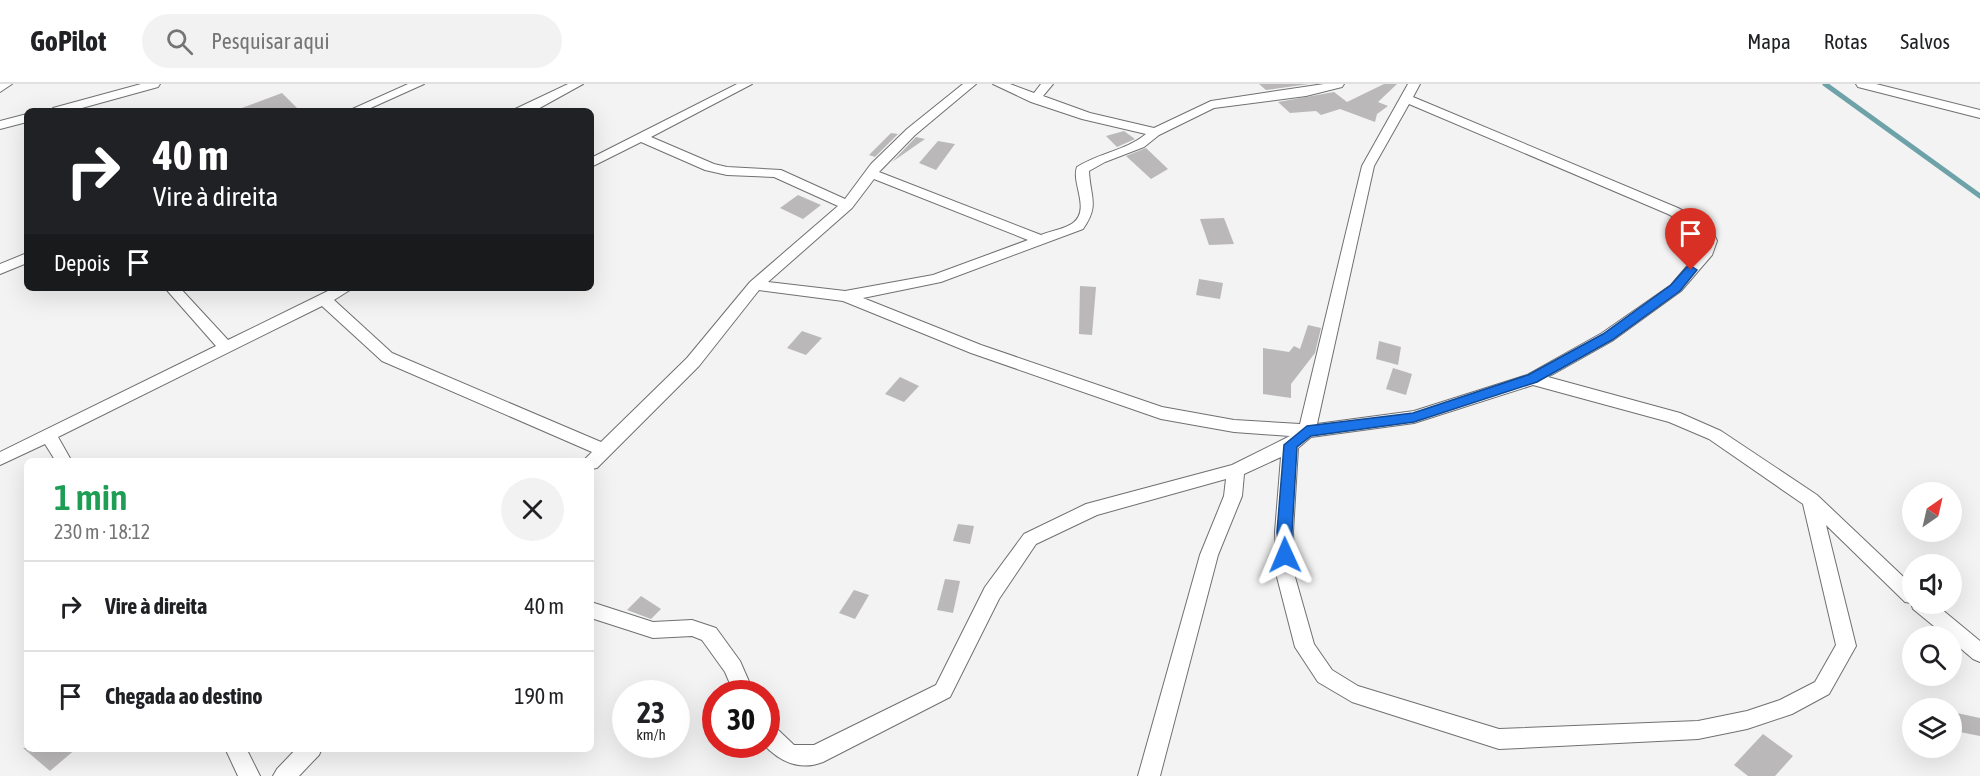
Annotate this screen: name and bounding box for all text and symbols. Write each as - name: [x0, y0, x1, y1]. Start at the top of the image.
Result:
- search box: [142, 14, 562, 68]
- text: GoPilot: [30, 25, 106, 57]
- icon: search: [163, 25, 196, 58]
- text: Pesquisar aqui: [211, 28, 330, 54]
- text: Mapa: [1747, 29, 1791, 53]
- text: Rotas: [1824, 29, 1867, 53]
- text: Salvos: [1900, 29, 1950, 53]
- text: 40 m: [153, 131, 228, 179]
- icon: right: [54, 132, 132, 210]
- text: Vire à direita: [153, 181, 278, 212]
- pin: [1665, 208, 1716, 270]
- icon: arrive: [1674, 217, 1707, 250]
- icon: arrive: [122, 246, 155, 279]
- text: Depois: [54, 250, 110, 276]
- text: 1 min: [54, 476, 128, 518]
- button: close: [501, 478, 564, 541]
- north arrow: [1902, 482, 1962, 542]
- map controls: [1902, 482, 1962, 758]
- text: 230 m · 18:12: [54, 520, 150, 543]
- position arrow: [1253, 523, 1317, 587]
- button: sound: [1902, 554, 1962, 614]
- icon: right: [54, 590, 87, 623]
- text: Vire à direita: [105, 593, 207, 619]
- text: 40 m: [524, 593, 564, 619]
- button: search: [1902, 626, 1962, 686]
- icon: arrive: [54, 680, 87, 713]
- speed limit sign: 30: [702, 680, 780, 758]
- text: Chegada ao destino: [105, 683, 263, 709]
- text: 190 m: [514, 683, 564, 709]
- text: 23: [637, 695, 665, 729]
- button: layers: [1902, 698, 1962, 758]
- text: km/h: [636, 726, 666, 743]

